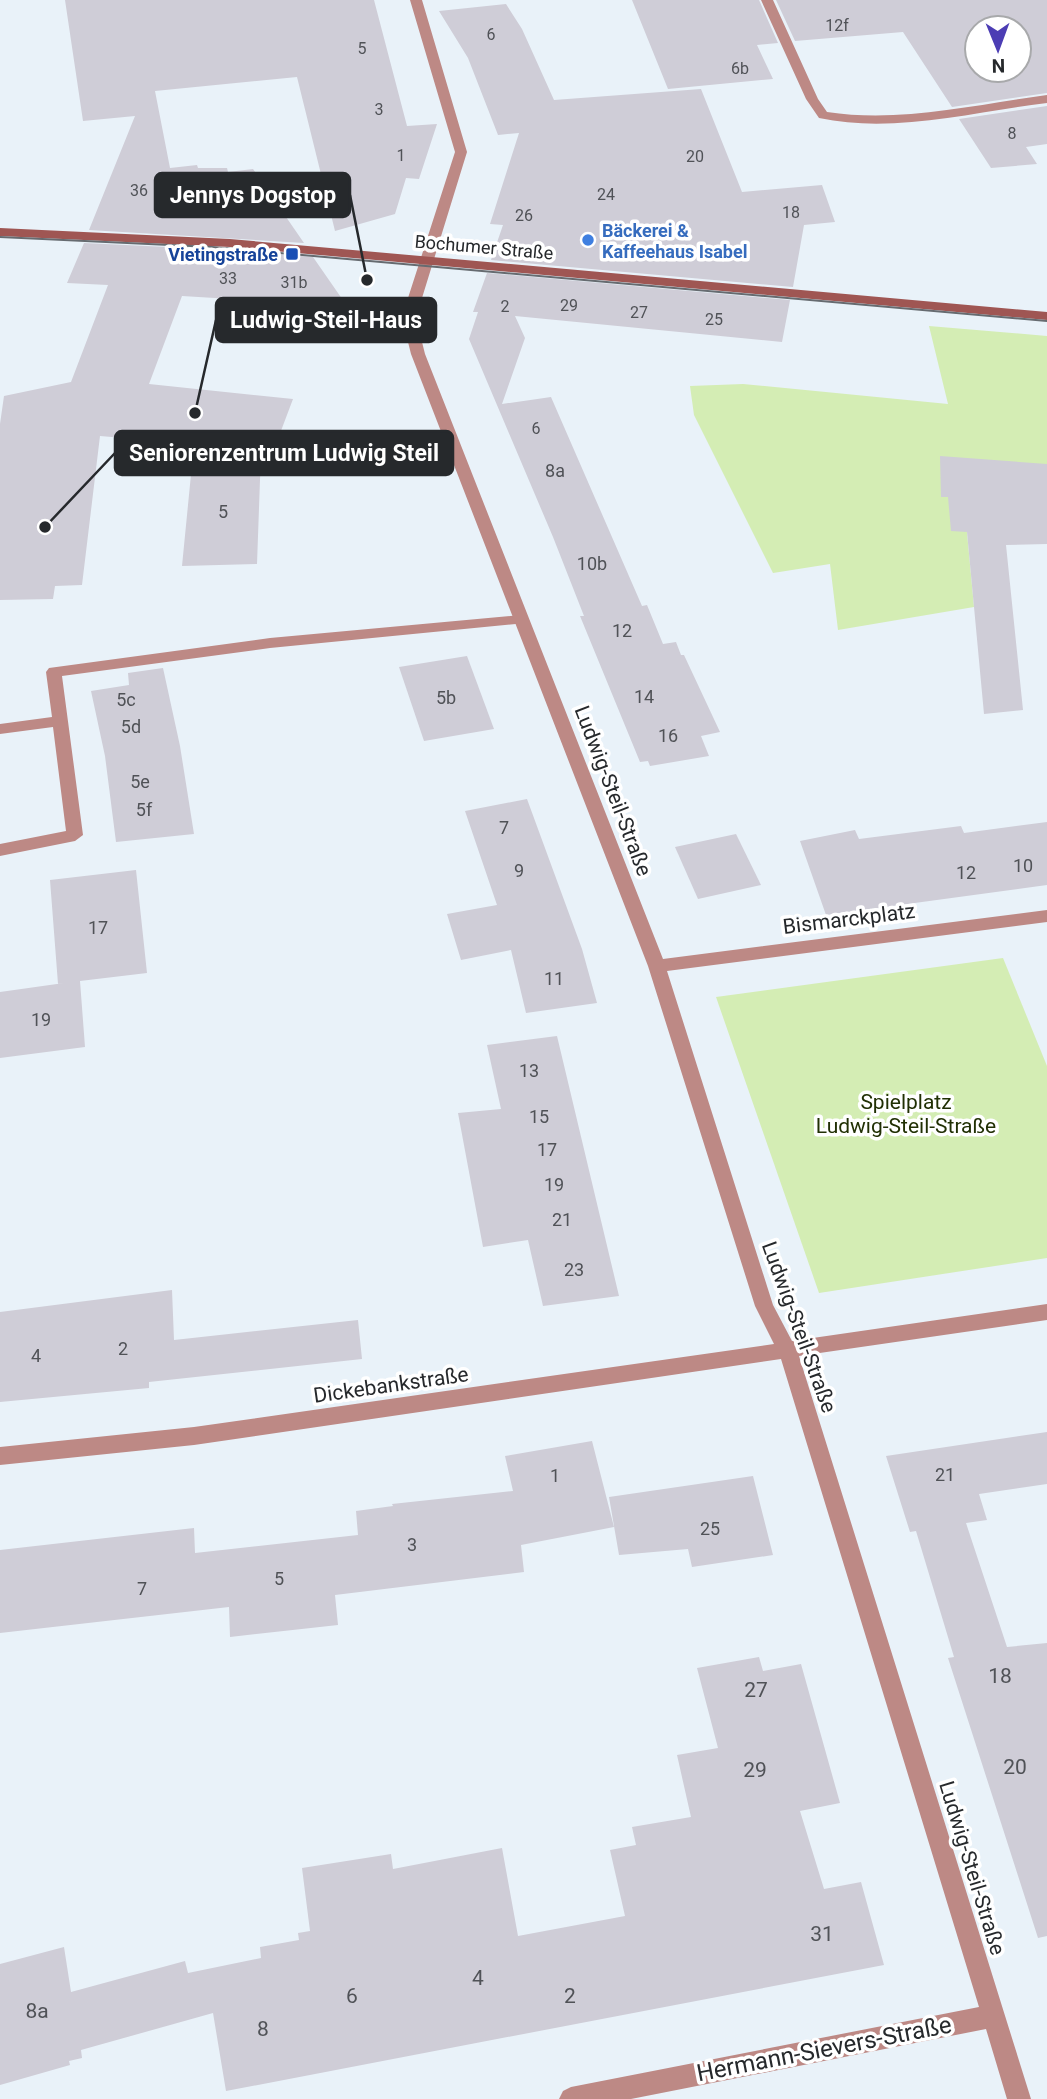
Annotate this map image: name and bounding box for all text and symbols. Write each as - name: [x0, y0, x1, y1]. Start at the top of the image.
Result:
- north arrow: [963, 14, 1033, 84]
- house number: 12f: [825, 16, 849, 35]
- house number: 6: [487, 25, 496, 44]
- house number: 5: [358, 39, 367, 58]
- text: N: [991, 54, 1005, 77]
- house number: 6b: [731, 59, 749, 78]
- house number: 3: [375, 100, 384, 119]
- house number: 8: [1008, 124, 1017, 143]
- house number: 1: [397, 146, 406, 165]
- house number: 20: [686, 147, 704, 166]
- callout: Jennys Dogstop: [155, 173, 350, 217]
- house number: 36: [130, 181, 148, 200]
- text: Jennys Dogstop: [170, 182, 336, 209]
- house number: 24: [597, 185, 615, 204]
- house number: 18: [782, 203, 800, 222]
- house number: 26: [515, 206, 533, 225]
- place label: Bäckerei & Kaffeehaus Isabel: [602, 220, 747, 262]
- street label: Bochumer Straße: [414, 230, 554, 264]
- marker: Bäckerei & Kaffeehaus Isabel: [580, 232, 596, 248]
- place label: Vietingstraße: [168, 244, 278, 265]
- marker: Vietingstraße: [284, 246, 300, 262]
- house number: 33: [219, 269, 237, 288]
- house number: 31b: [281, 273, 308, 292]
- house number: 29: [560, 296, 578, 315]
- house number: 2: [501, 297, 510, 316]
- callout: Ludwig-Steil-Haus: [216, 298, 436, 342]
- house number: 27: [630, 303, 648, 322]
- text: Ludwig-Steil-Haus: [230, 307, 422, 334]
- house number: 25: [705, 310, 723, 329]
- house number: 6: [532, 419, 541, 438]
- callout: Seniorenzentrum Ludwig Steil: [115, 431, 453, 475]
- text: Seniorenzentrum Ludwig Steil: [129, 440, 439, 467]
- house number: 8a: [545, 460, 565, 481]
- house number: 5: [218, 501, 228, 522]
- house number: 10b: [577, 553, 607, 574]
- house number: 12: [612, 620, 632, 641]
- house number: 14: [634, 686, 654, 707]
- house number: 5b: [436, 687, 456, 708]
- house number: 5c: [116, 689, 136, 710]
- street label: Ludwig-Steil-Straße: [569, 703, 657, 879]
- house number: 5d: [121, 716, 141, 737]
- house number: 16: [658, 725, 678, 746]
- house number: 5e: [130, 771, 150, 792]
- house number: 5f: [136, 799, 153, 820]
- house number: 7: [499, 817, 509, 838]
- house number: 10: [1013, 855, 1033, 876]
- house number: 9: [514, 860, 524, 881]
- house number: 12: [956, 862, 976, 883]
- street label: Bismarckplatz: [782, 899, 916, 939]
- house number: 17: [88, 917, 108, 938]
- house number: 11: [544, 968, 564, 989]
- house number: 19: [31, 1009, 51, 1030]
- house number: 13: [519, 1060, 539, 1081]
- park label: Spielplatz Ludwig-Steil-Straße: [816, 1090, 996, 1138]
- house number: 15: [529, 1106, 549, 1127]
- house number: 17: [537, 1139, 557, 1160]
- house number: 19: [544, 1174, 564, 1195]
- house number: 21: [552, 1209, 572, 1230]
- street label: Ludwig-Steil-Straße: [757, 1238, 841, 1416]
- house number: 23: [564, 1259, 584, 1280]
- house number: 2: [118, 1338, 128, 1359]
- house number: 4: [31, 1345, 41, 1366]
- street label: Dickebankstraße: [312, 1362, 470, 1408]
- house number: 21: [935, 1464, 955, 1485]
- house number: 1: [550, 1465, 560, 1486]
- house number: 25: [700, 1518, 720, 1539]
- house number: 3: [407, 1534, 417, 1555]
- house number: 5: [274, 1568, 284, 1589]
- house number: 7: [137, 1578, 147, 1599]
- house number: 18: [988, 1664, 1012, 1688]
- house number: 27: [744, 1678, 768, 1702]
- house number: 20: [1003, 1755, 1027, 1779]
- house number: 29: [743, 1758, 767, 1782]
- street label: Ludwig-Steil-Straße: [934, 1778, 1010, 1958]
- house number: 31: [810, 1922, 834, 1946]
- house number: 4: [472, 1966, 484, 1990]
- house number: 6: [346, 1984, 358, 2008]
- house number: 2: [564, 1984, 576, 2008]
- house number: 8a: [25, 1999, 49, 2023]
- street label: Hermann-Sievers-Straße: [694, 2011, 954, 2087]
- house number: 8: [257, 2017, 269, 2041]

